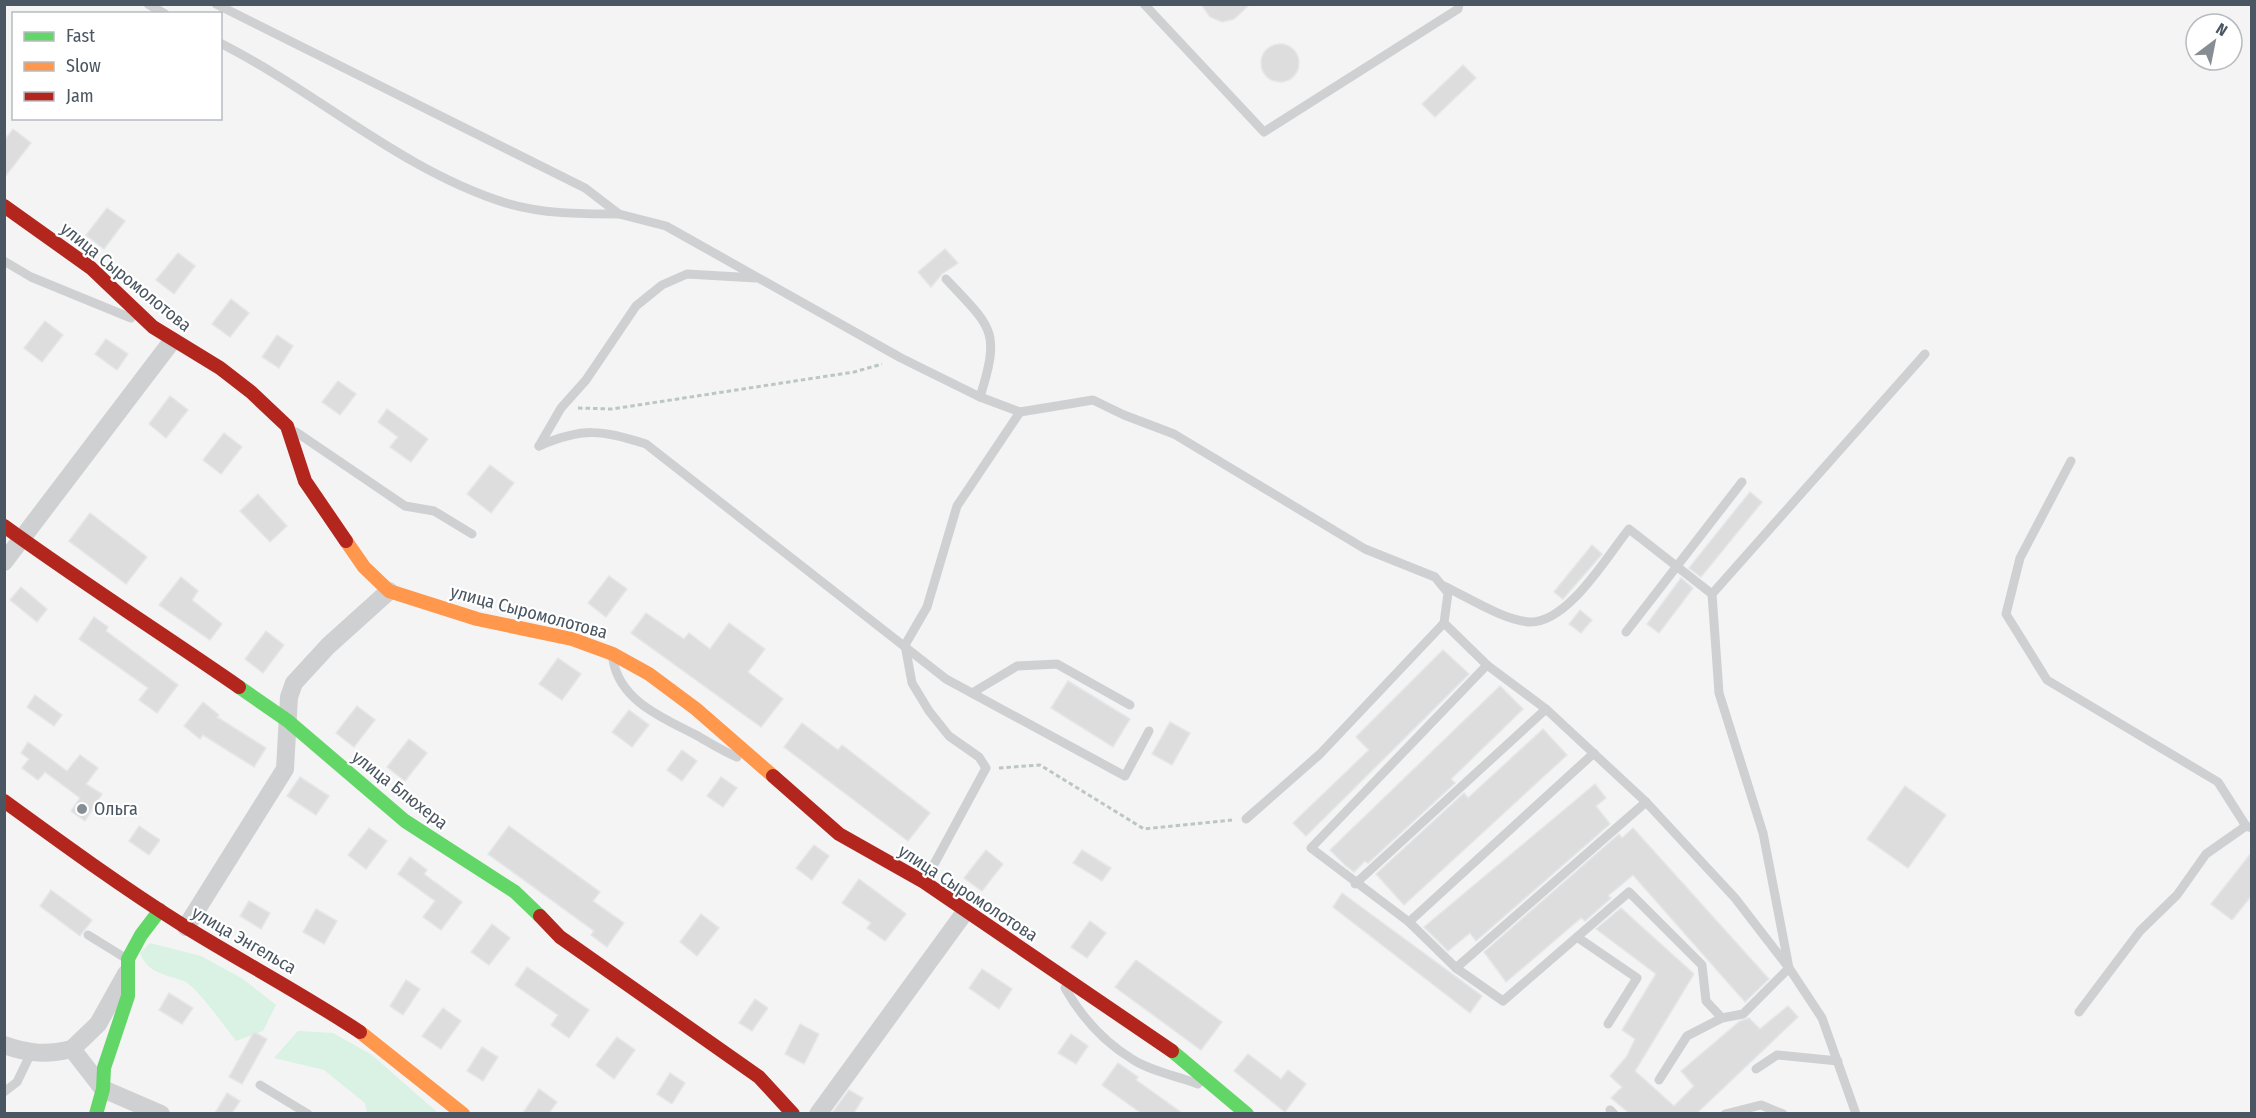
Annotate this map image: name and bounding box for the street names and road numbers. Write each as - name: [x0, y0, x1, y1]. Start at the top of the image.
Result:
- street label: улица Сыромолотова: [56, 218, 196, 337]
- street label: улица Сыромолотова: [448, 580, 610, 644]
- street label: улица Блюхера: [348, 746, 452, 834]
- street label: улица Сыромолотова: [894, 840, 1042, 946]
- street label: улица Энгельса: [188, 901, 300, 979]

